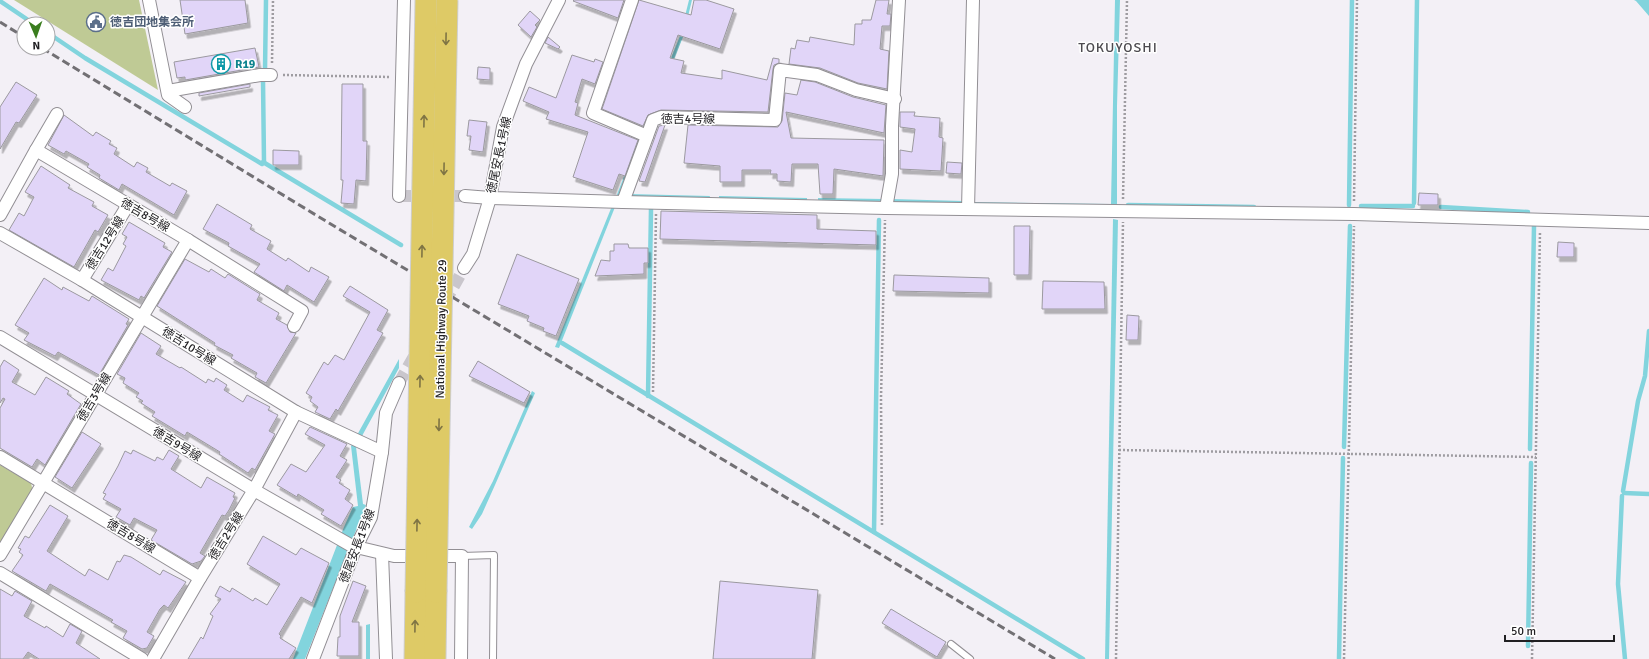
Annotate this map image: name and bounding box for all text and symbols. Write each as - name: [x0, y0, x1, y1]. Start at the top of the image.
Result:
- public building icon: 徳吉団地集会所: [85, 11, 107, 33]
- place label: 徳吉団地集会所: [110, 15, 194, 30]
- north arrow: [16, 16, 56, 56]
- one-way arrow: [442, 32, 450, 45]
- text: N: [32, 39, 40, 52]
- district label: TOKUYOSHI: [1078, 39, 1158, 56]
- building icon: R19: [210, 53, 232, 75]
- place label: R19: [235, 57, 256, 72]
- street label: 徳吉4号線: [661, 112, 715, 127]
- one-way arrow: [420, 115, 428, 128]
- street label: 徳尾安長1号線: [484, 115, 515, 195]
- one-way arrow: [440, 162, 448, 175]
- street label: 徳吉8号線: [117, 195, 172, 236]
- street label: 徳吉12号線: [83, 213, 128, 273]
- one-way arrow: [418, 245, 426, 258]
- street label: National Highway Route 29: [433, 259, 450, 399]
- street label: 徳吉10号線: [159, 324, 219, 369]
- street label: 徳吉3号線: [74, 370, 115, 424]
- one-way arrow: [416, 375, 424, 388]
- one-way arrow: [435, 418, 443, 431]
- street label: 徳吉9号線: [150, 424, 204, 465]
- street label: 徳尾安長1号線: [336, 507, 379, 586]
- street label: 徳吉2号線: [206, 509, 247, 563]
- street label: 徳吉8号線: [104, 516, 158, 557]
- one-way arrow: [413, 519, 421, 532]
- scale bar: [1505, 617, 1614, 643]
- one-way arrow: [412, 620, 419, 633]
- text: 50 m: [1511, 624, 1536, 639]

